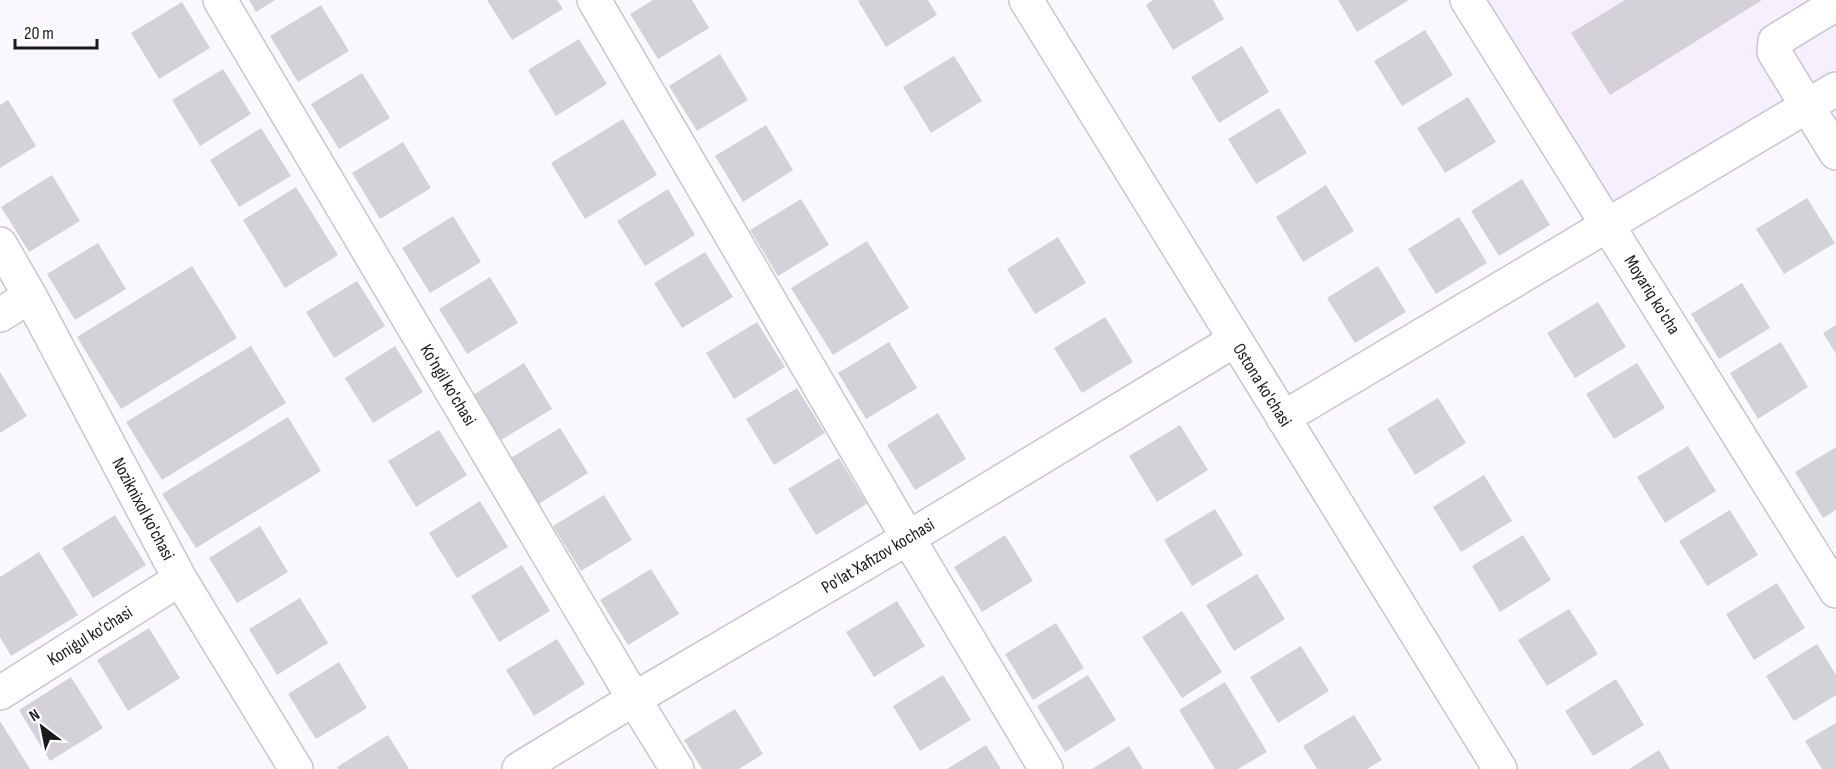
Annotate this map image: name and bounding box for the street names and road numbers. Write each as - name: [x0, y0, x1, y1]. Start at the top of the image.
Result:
- street label: Moyariq ko'cha: [1619, 252, 1685, 338]
- street label: Ostona ko'chasi: [1228, 339, 1296, 431]
- street label: Ko'ngil ko'chasi: [416, 341, 480, 429]
- street label: Noziknixol ko'chasi: [107, 454, 179, 564]
- street label: Po'lat Xafizov kochasi: [818, 514, 938, 598]
- street label: Konigul ko'chasi: [44, 602, 136, 670]

